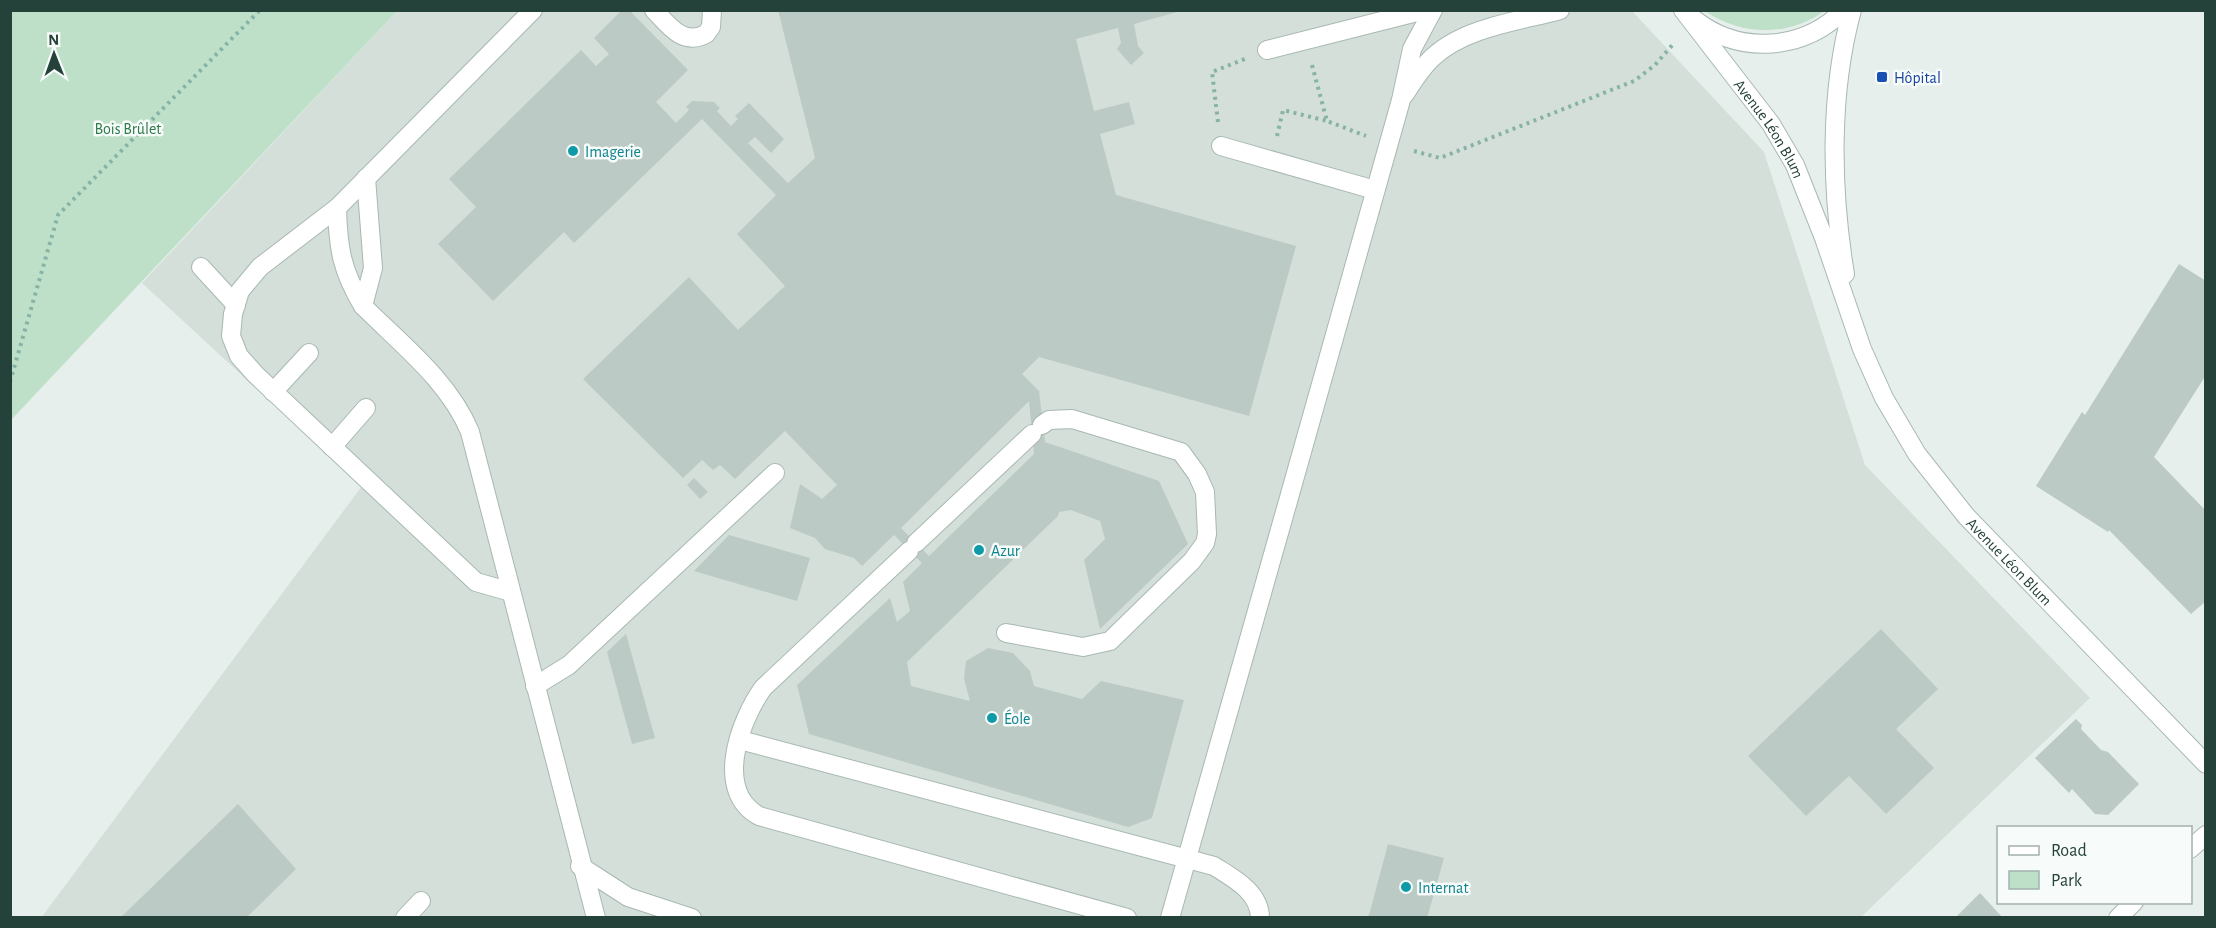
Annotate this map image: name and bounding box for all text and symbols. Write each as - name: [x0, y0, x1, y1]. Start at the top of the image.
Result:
- north arrow: [24, 24, 84, 84]
- text: N: [48, 32, 59, 48]
- marker: Hôpital: [1875, 70, 1889, 84]
- place label: Hôpital: [1894, 70, 1941, 86]
- street label: Avenue Léon Blum: [1731, 77, 1806, 180]
- park label: Bois Brûlet: [95, 121, 161, 137]
- marker: Imagerie: [566, 144, 580, 158]
- place label: Imagerie: [585, 144, 641, 160]
- street label: Avenue Léon Blum: [1963, 515, 2055, 609]
- marker: Azur: [972, 543, 986, 557]
- place label: Azur: [991, 543, 1021, 559]
- place label: Éole: [1004, 709, 1030, 727]
- marker: Éole: [985, 711, 999, 725]
- legend: [1997, 826, 2192, 904]
- text: Road: [2051, 842, 2087, 860]
- text: Park: [2051, 872, 2083, 890]
- marker: Internat: [1399, 880, 1413, 894]
- place label: Internat: [1418, 880, 1469, 896]

